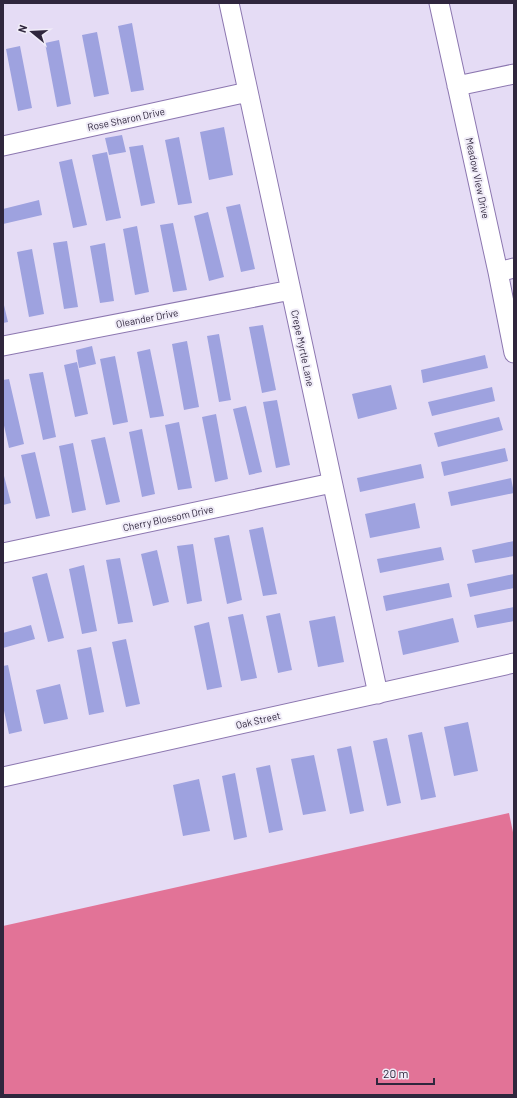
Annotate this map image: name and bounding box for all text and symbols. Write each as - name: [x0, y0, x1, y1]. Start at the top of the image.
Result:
- north arrow: [12, 12, 52, 52]
- text: N: [15, 23, 29, 34]
- street label: Rose Sharon Drive: [86, 105, 166, 133]
- street label: Meadow View Drive: [464, 136, 492, 220]
- street label: Oleander Drive: [115, 306, 179, 330]
- street label: Crepe Myrtle Lane: [289, 309, 317, 387]
- street label: Cherry Blossom Drive: [122, 503, 214, 533]
- street label: Oak Street: [234, 709, 282, 731]
- scale bar: [377, 1060, 434, 1086]
- text: 20 m: [383, 1066, 409, 1080]

